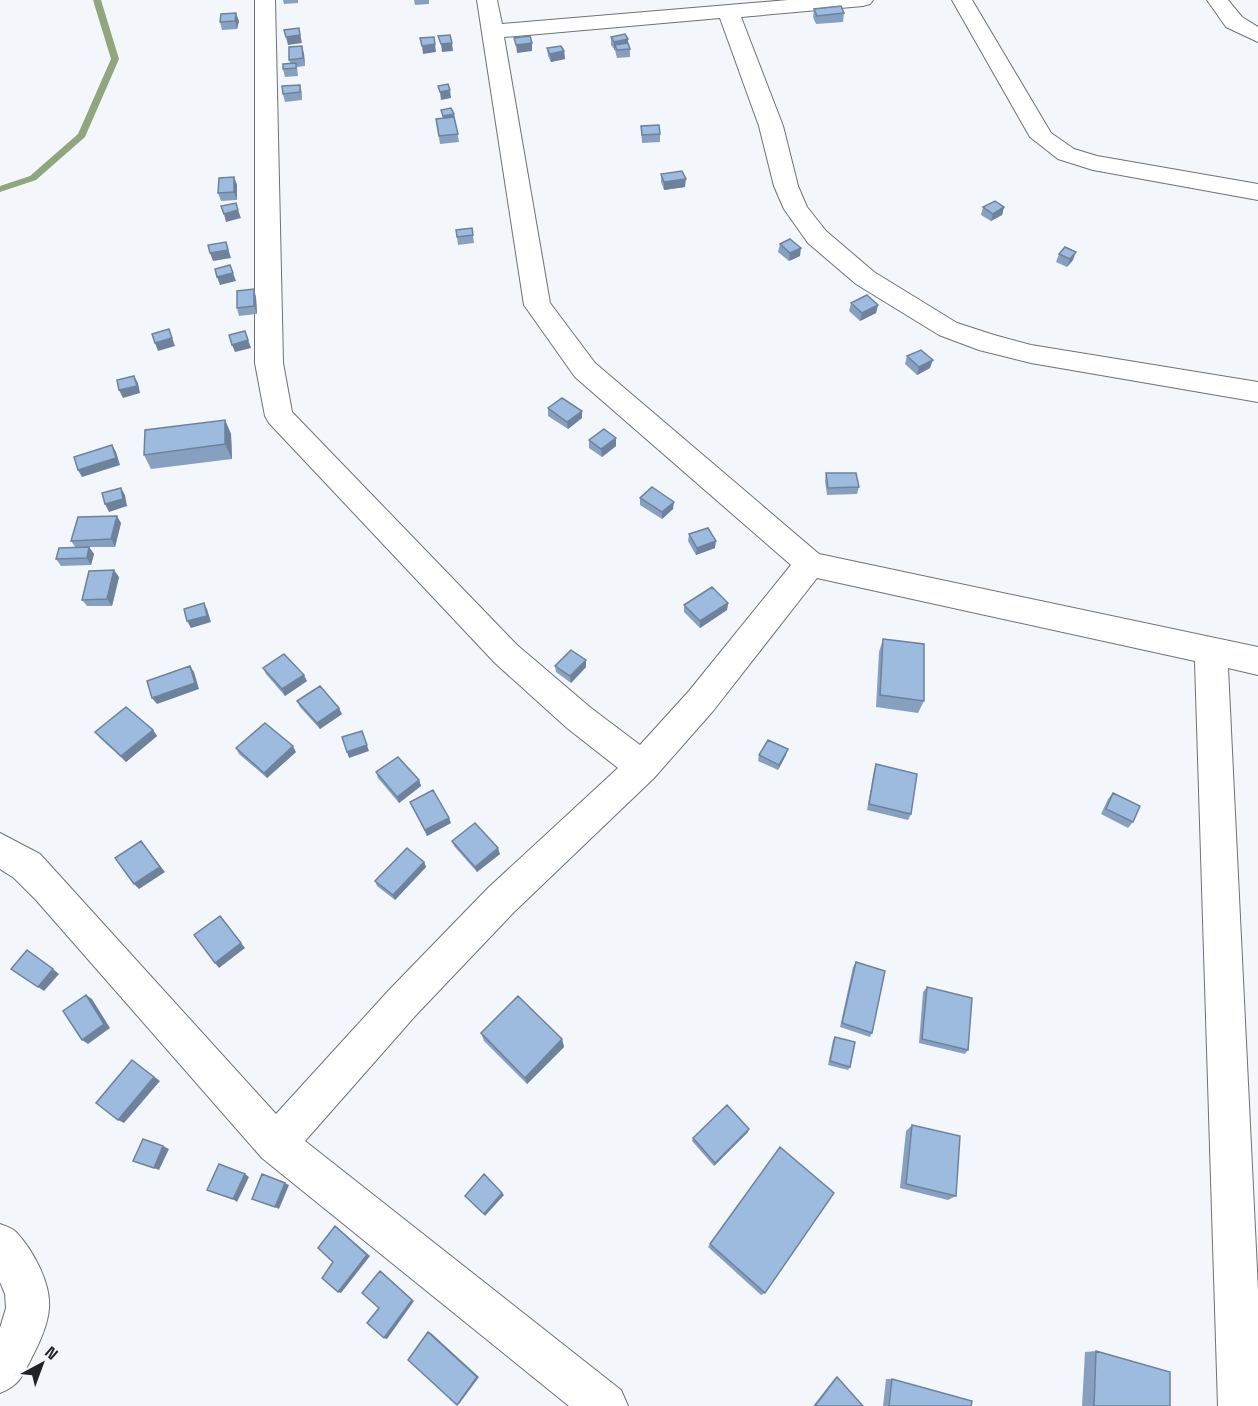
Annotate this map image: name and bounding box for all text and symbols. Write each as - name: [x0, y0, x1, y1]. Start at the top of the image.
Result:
- north arrow: [12, 1334, 72, 1394]
- text: N: [41, 1342, 62, 1365]

